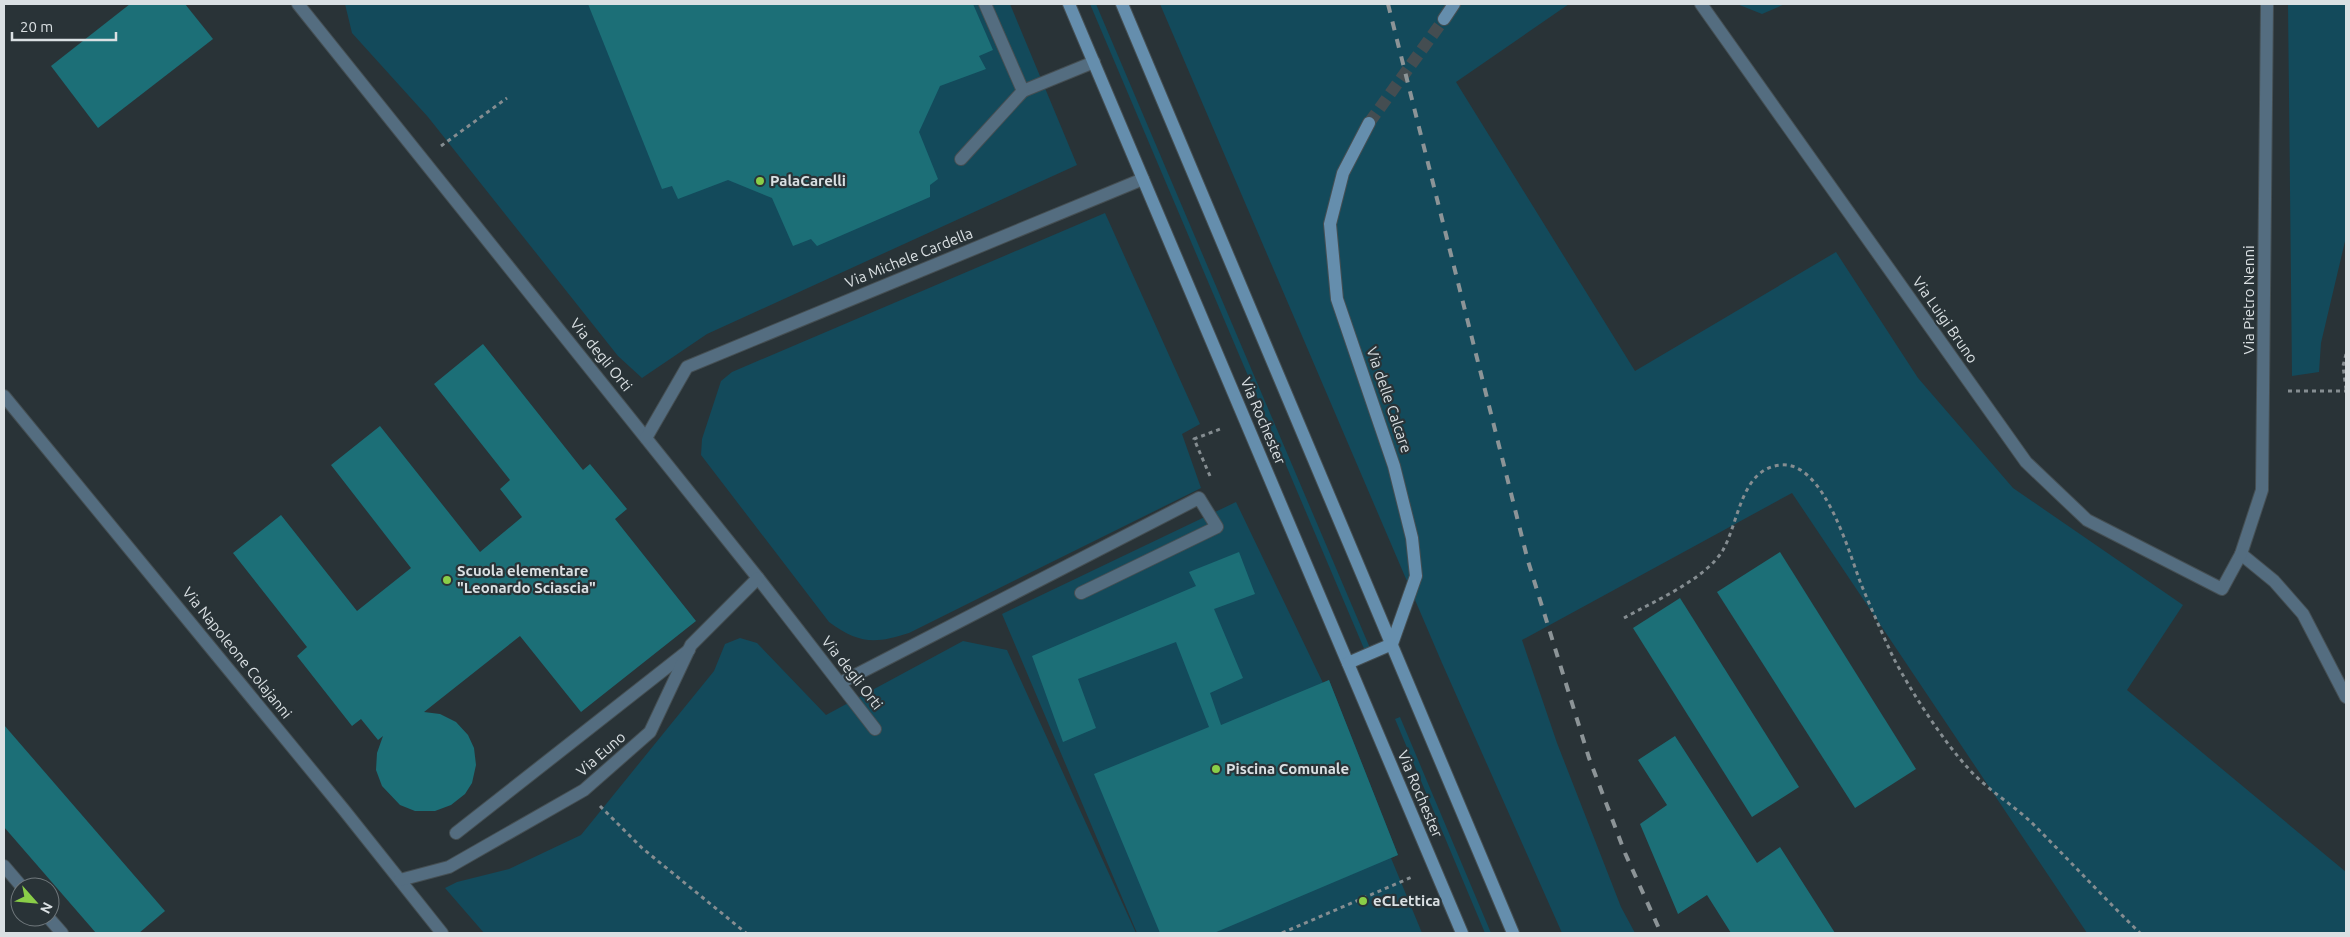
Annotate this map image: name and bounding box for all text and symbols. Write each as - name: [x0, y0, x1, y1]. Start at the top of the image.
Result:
- scale bar: [12, 10, 116, 42]
- text: 20 m: [20, 18, 53, 35]
- place label: PalaCarelli: [770, 172, 846, 189]
- marker: PalaCarelli: [754, 175, 766, 187]
- street label: Via Michele Cardella: [842, 224, 975, 291]
- street label: Via Pietro Nenni: [2240, 245, 2257, 355]
- street label: Via Luigi Bruno: [1909, 273, 1981, 366]
- street label: Via degli Orti: [567, 315, 636, 394]
- street label: Via delle Calcare: [1363, 345, 1416, 455]
- street label: Via Rochester: [1237, 375, 1290, 467]
- place label: Scuola elementare "Leonardo Sciascia": [457, 562, 596, 596]
- marker: Scuola elementare "Leonardo Sciascia": [441, 574, 453, 586]
- street label: Via Napoleone Colajanni: [179, 584, 296, 722]
- street label: Via degli Orti: [818, 633, 886, 713]
- street label: Via Euno: [573, 728, 629, 779]
- street label: Via Rochester: [1394, 748, 1447, 840]
- place label: Piscina Comunale: [1226, 760, 1349, 777]
- marker: Piscina Comunale: [1210, 763, 1222, 775]
- north arrow: [10, 877, 60, 927]
- place label: eCLettica: [1373, 892, 1440, 909]
- marker: eCLettica: [1357, 895, 1369, 907]
- text: N: [37, 900, 56, 916]

